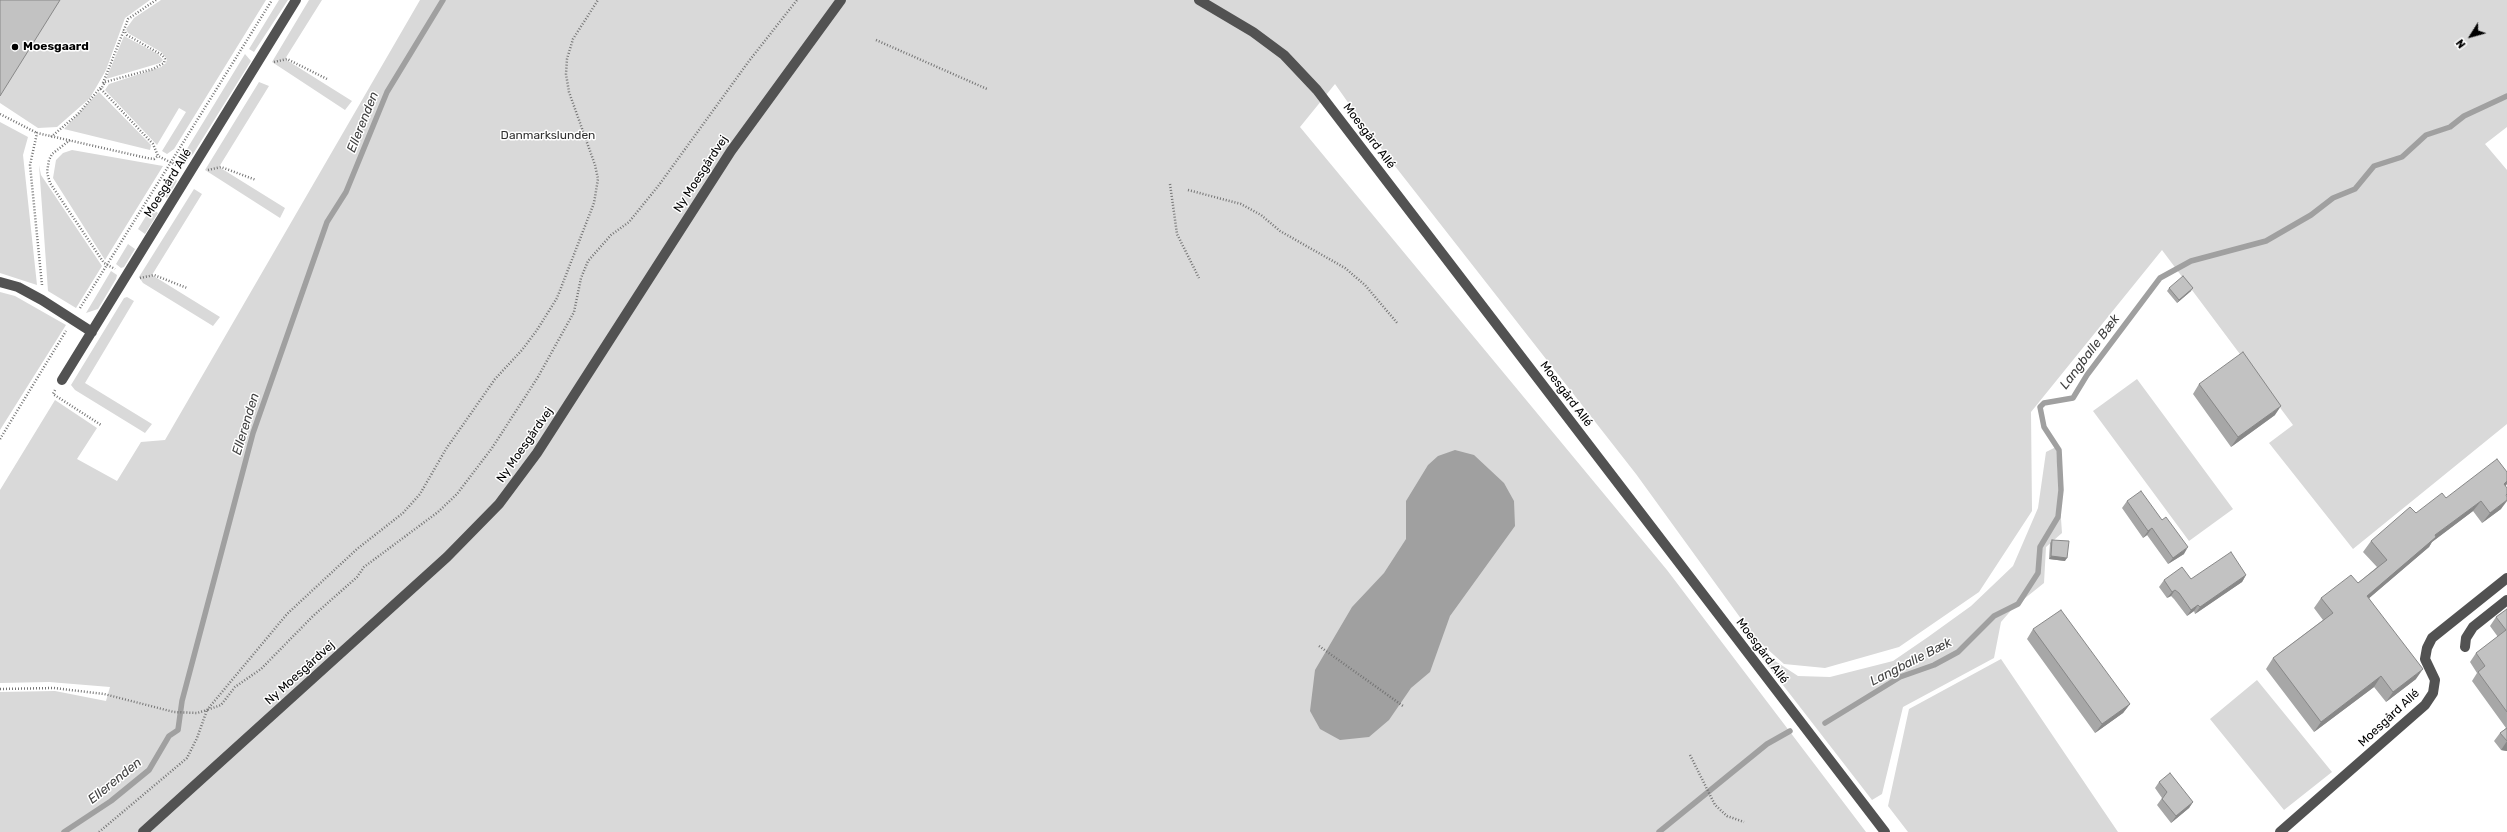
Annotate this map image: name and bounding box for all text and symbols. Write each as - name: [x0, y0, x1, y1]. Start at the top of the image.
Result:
- north arrow: [2451, 16, 2491, 56]
- text: N: [2453, 36, 2469, 51]
- place label: Moesgaard: [23, 40, 89, 54]
- marker: Moesgaard: [10, 42, 20, 52]
- water label: Ellerenden: [344, 89, 382, 155]
- street label: Moesgård Allé: [1340, 100, 1398, 172]
- park label: Danmarkslunden: [501, 129, 595, 143]
- street label: Ny Moesgårdvej: [671, 133, 731, 215]
- street label: Moesgård Allé: [141, 146, 195, 220]
- water label: Langballe Bæk: [2057, 311, 2123, 393]
- street label: Moesgård Allé: [1537, 358, 1595, 430]
- water label: Ellerenden: [229, 391, 263, 457]
- street label: Ny Moesgårdvej: [494, 405, 556, 485]
- street label: Moesgård Allé: [1733, 615, 1791, 687]
- water label: Langballe Bæk: [1868, 635, 1954, 689]
- street label: Ny Moesgårdvej: [262, 638, 338, 708]
- street label: Moesgård Allé: [2356, 686, 2422, 750]
- water label: Ellerenden: [85, 755, 145, 807]

